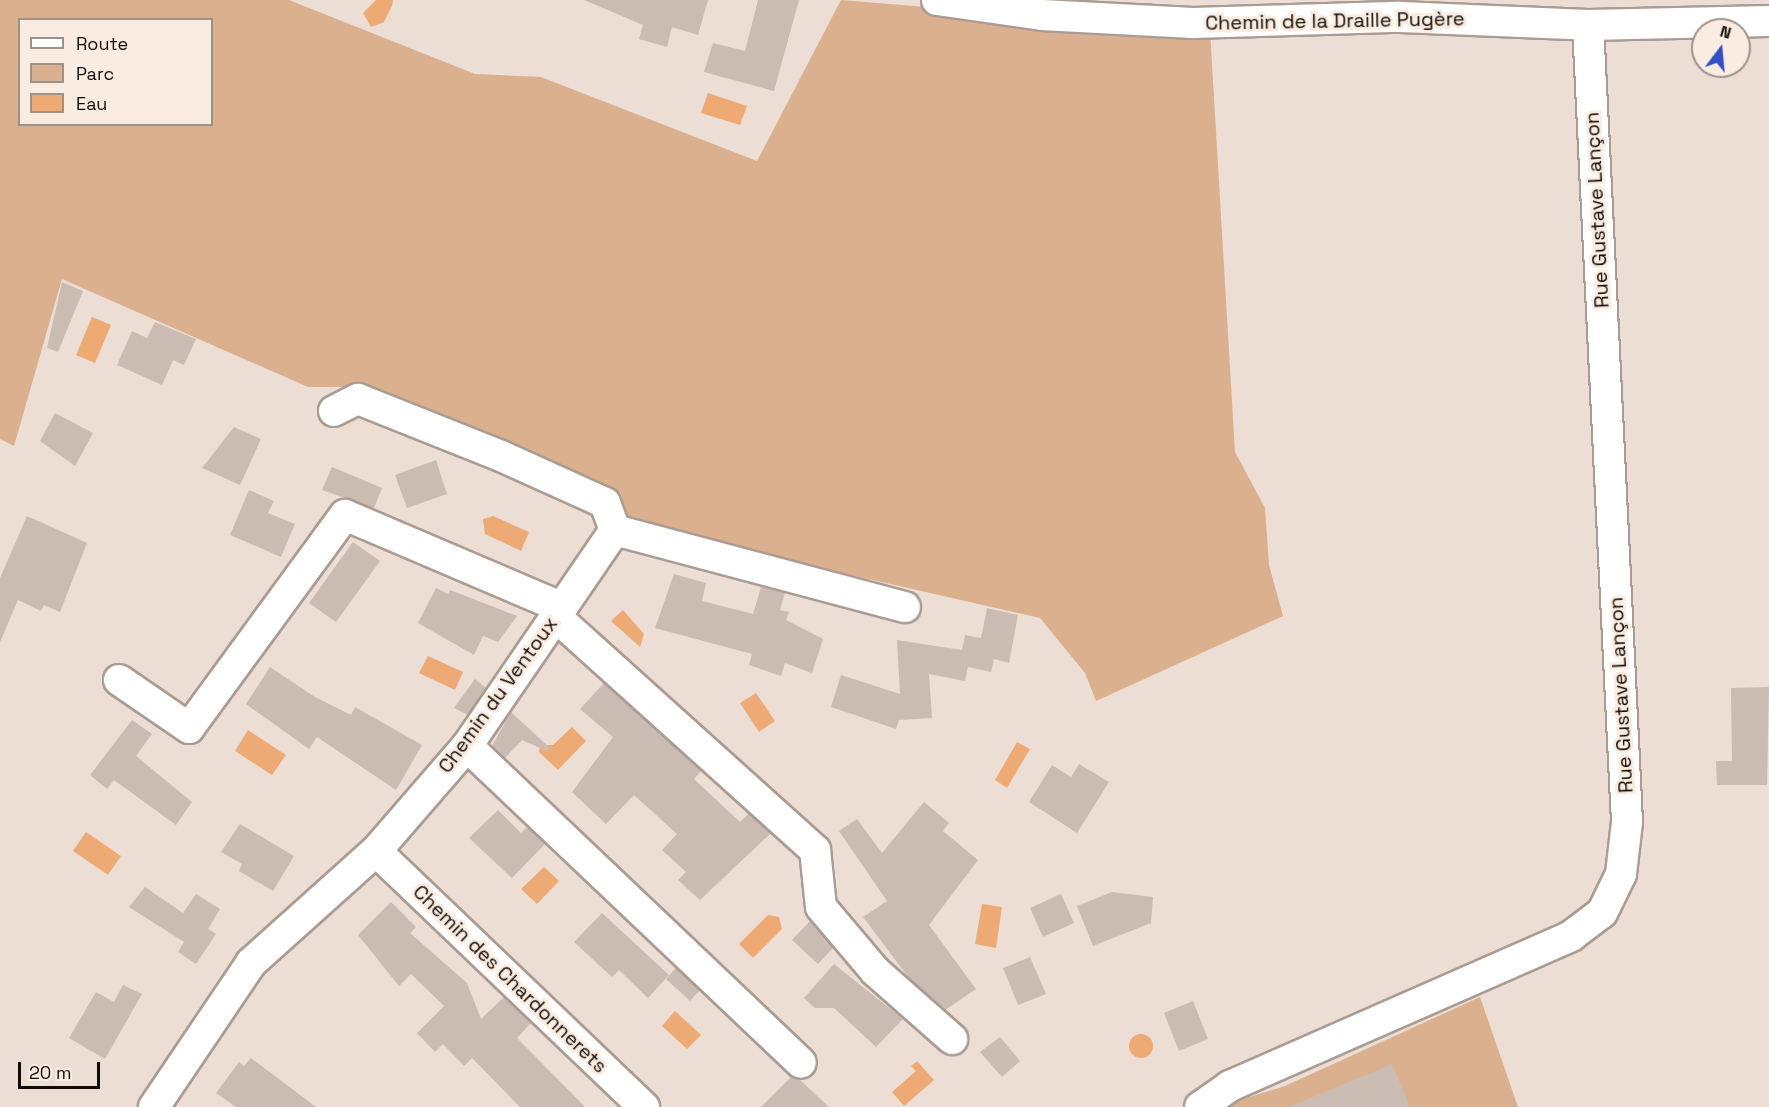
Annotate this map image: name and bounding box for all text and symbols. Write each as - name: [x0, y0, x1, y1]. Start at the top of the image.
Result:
- street label: Chemin de la Draille Pugère: [1205, 7, 1465, 35]
- legend: [18, 18, 213, 126]
- north arrow: [1691, 18, 1751, 78]
- text: N: [1717, 21, 1734, 44]
- text: Route: [76, 32, 128, 55]
- text: Parc: [76, 62, 114, 85]
- text: Eau: [76, 92, 107, 115]
- street label: Rue Gustave Lançon: [1580, 111, 1614, 309]
- street label: Rue Gustave Lançon: [1604, 596, 1638, 794]
- street label: Chemin du Ventoux: [433, 612, 563, 778]
- street label: Chemin des Chardonnerets: [408, 880, 612, 1078]
- scale bar: [21, 1050, 104, 1088]
- text: 20 m: [29, 1061, 72, 1084]

